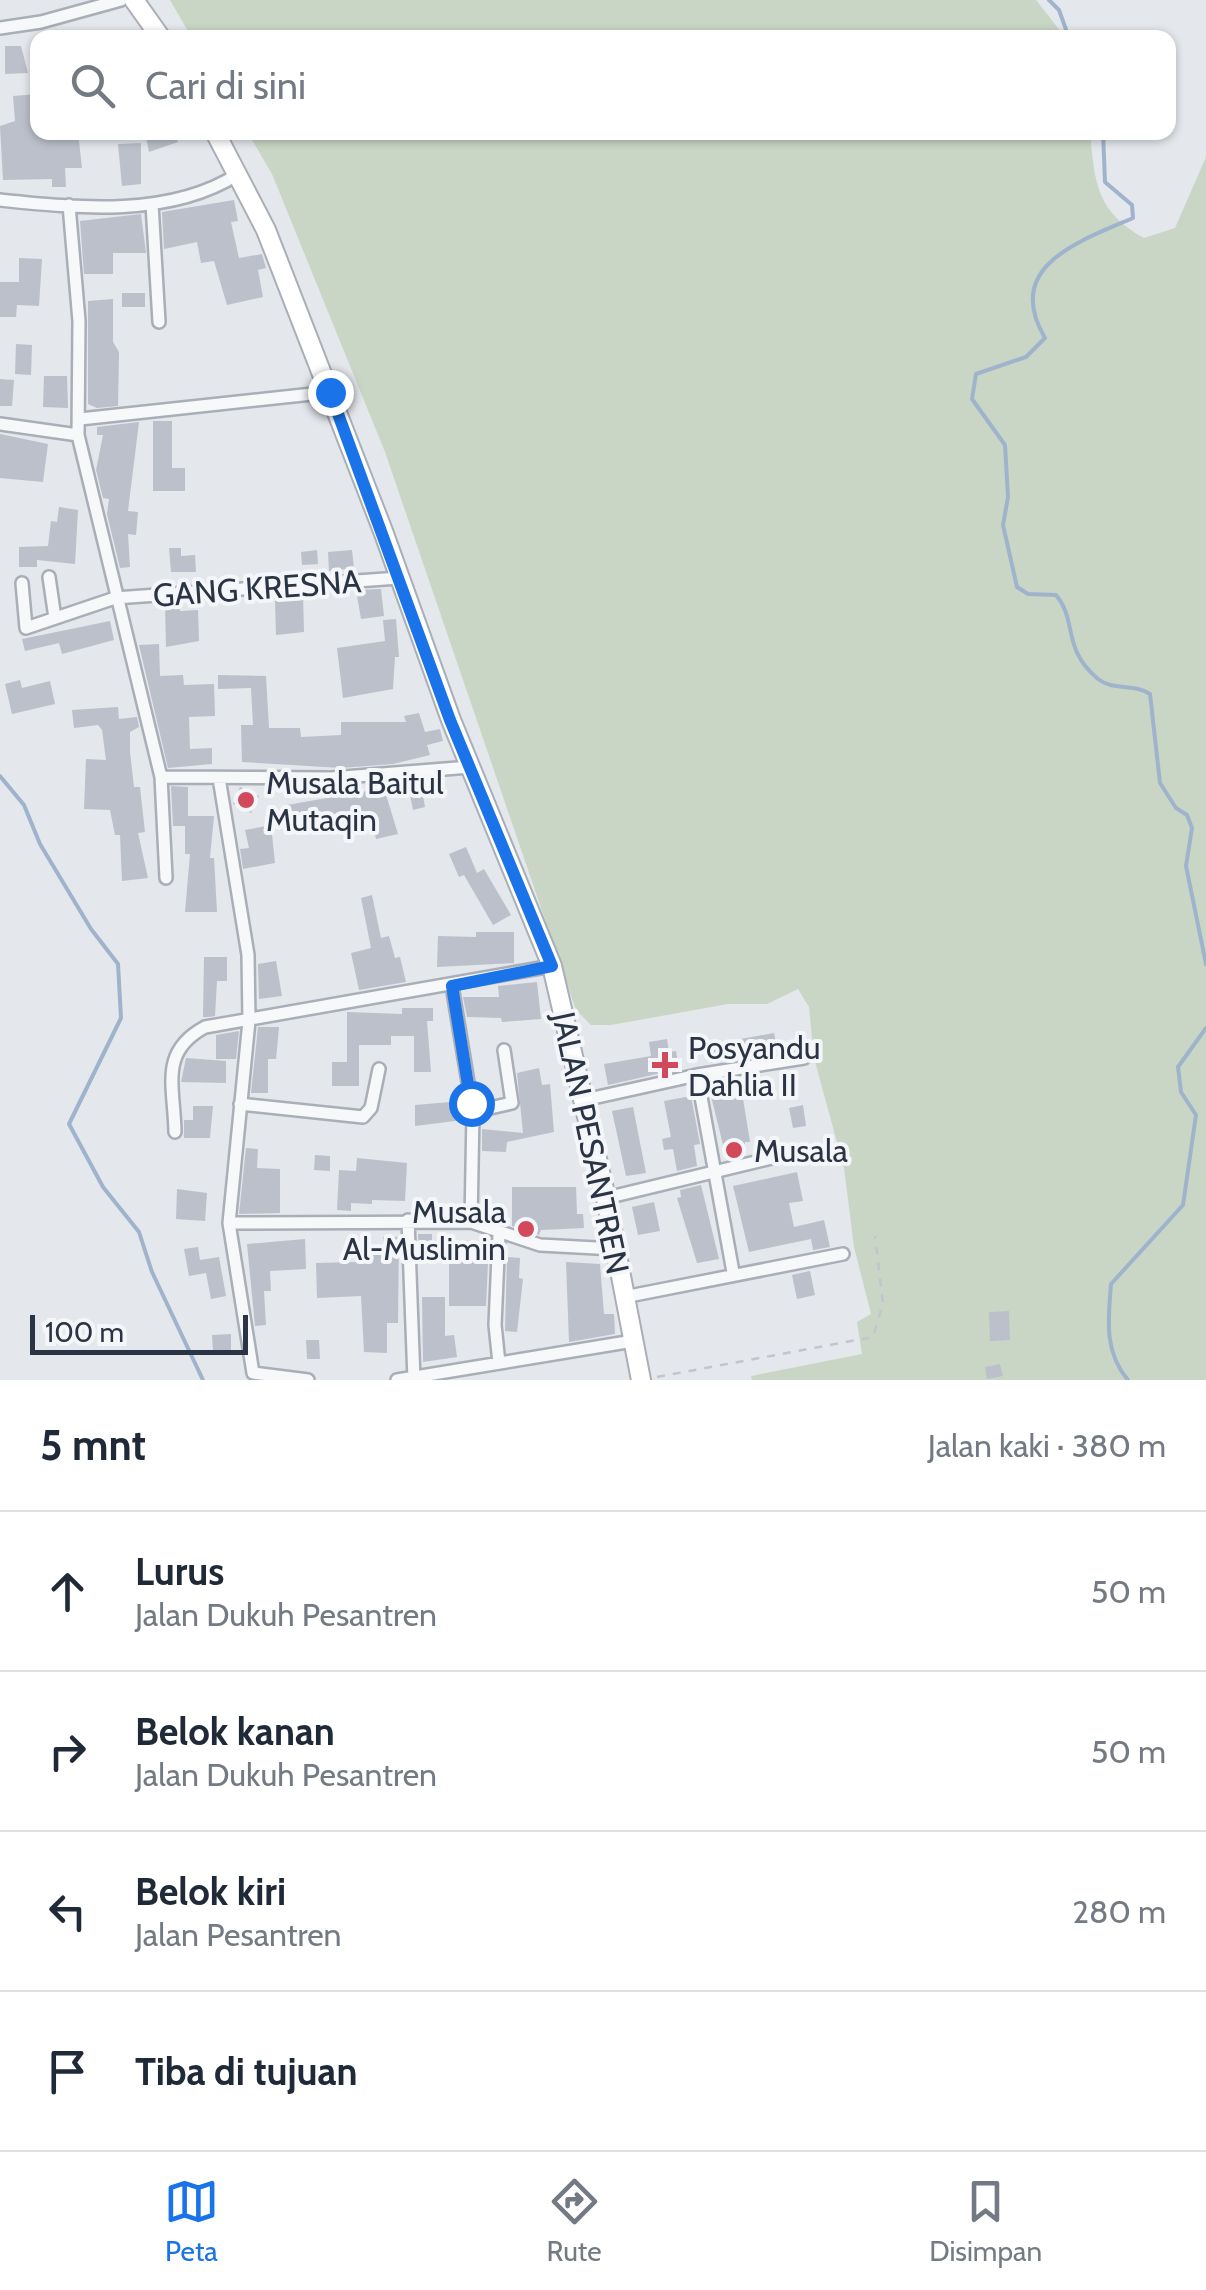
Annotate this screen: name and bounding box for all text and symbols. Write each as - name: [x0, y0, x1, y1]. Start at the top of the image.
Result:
- search box: [30, 30, 1176, 140]
- icon: search: [65, 58, 120, 113]
- text: Cari di sini: [145, 62, 306, 109]
- route end: [308, 370, 354, 416]
- street label: GANG KRESNA: [152, 561, 363, 615]
- place label: Musala Baitul Mutaqin: [266, 763, 444, 839]
- marker: Musala Baitul Mutaqin: [235, 789, 257, 811]
- street label: JALAN PESANTREN: [544, 1007, 638, 1278]
- place label: Posyandu Dahlia II: [688, 1028, 820, 1104]
- marker: Posyandu Dahlia II: [652, 1052, 678, 1078]
- route start: [449, 1081, 495, 1127]
- place label: Musala: [754, 1131, 849, 1170]
- marker: Musala: [723, 1139, 745, 1161]
- place label: Musala Al-Muslimin: [343, 1192, 507, 1268]
- marker: Musala Al-Muslimin: [515, 1218, 537, 1240]
- scale bar: [30, 1310, 248, 1354]
- text: 100 m: [45, 1315, 124, 1349]
- text: 5 mnt: [40, 1419, 146, 1471]
- text: Jalan kaki · 380 m: [928, 1426, 1166, 1465]
- text: Lurus: [135, 1548, 224, 1595]
- icon: ahead: [40, 1564, 95, 1619]
- text: 50 m: [1091, 1572, 1166, 1611]
- text: Jalan Dukuh Pesantren: [135, 1595, 437, 1634]
- text: Belok kanan: [135, 1708, 335, 1755]
- icon: right: [40, 1724, 95, 1779]
- text: 50 m: [1091, 1732, 1166, 1771]
- text: Jalan Dukuh Pesantren: [135, 1755, 437, 1794]
- text: Belok kiri: [135, 1868, 286, 1915]
- icon: left: [40, 1884, 95, 1939]
- text: 280 m: [1072, 1892, 1166, 1931]
- text: Jalan Pesantren: [135, 1915, 341, 1954]
- icon: arrive: [40, 2044, 95, 2099]
- text: Tiba di tujuan: [135, 2048, 357, 2095]
- tab: Peta: [164, 2174, 219, 2268]
- tab: Rute: [547, 2174, 602, 2268]
- tab: Disimpan: [929, 2174, 1042, 2268]

